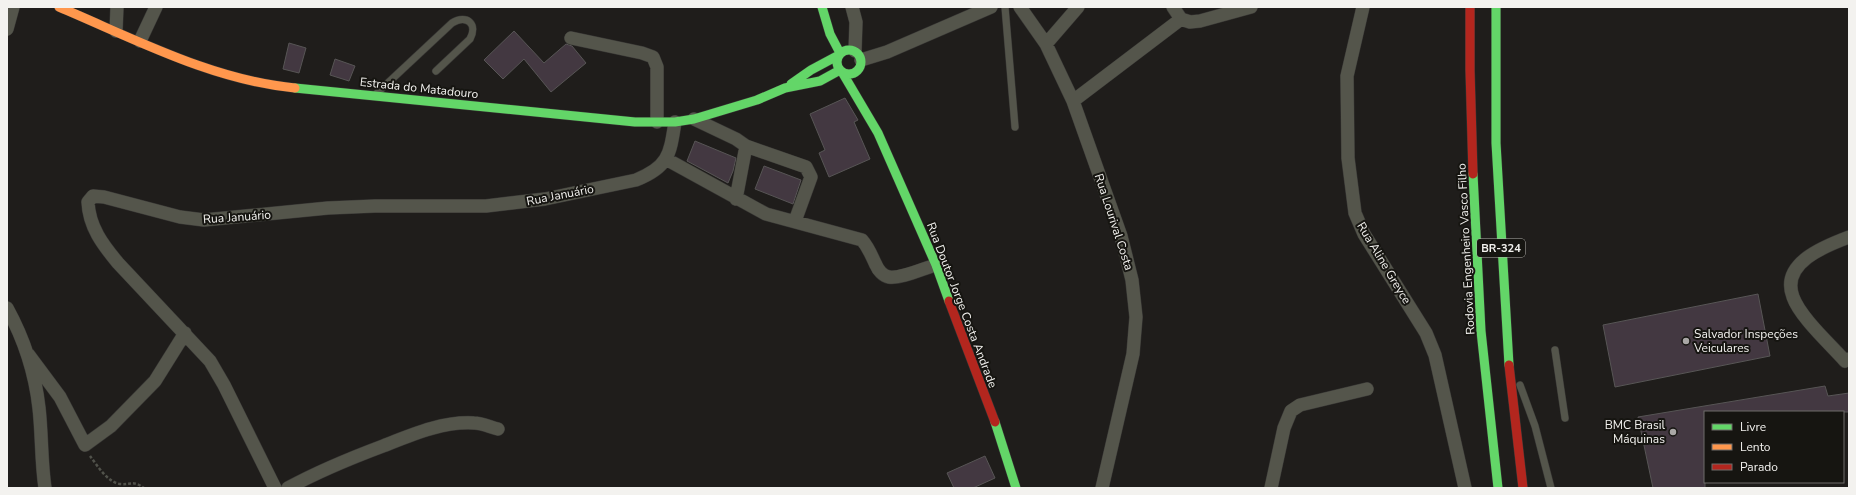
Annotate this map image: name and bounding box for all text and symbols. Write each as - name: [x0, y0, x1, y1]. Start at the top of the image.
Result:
- street label: Estrada do Matadouro: [359, 74, 479, 102]
- street label: Rodovia Engenheiro Vasco Filho: [1453, 162, 1478, 335]
- street label: Rua Lourival Costa: [1091, 172, 1137, 272]
- street label: Rua Januário: [525, 181, 595, 209]
- street label: Rua Januário: [202, 207, 272, 227]
- street label: Rua Aline Greyce: [1353, 219, 1415, 307]
- street label: Rua Doutor Jorge Costa Andrade: [923, 220, 1001, 390]
- road number: BR-324: [1477, 239, 1525, 257]
- place label: Salvador Inspeções Veiculares: [1693, 326, 1798, 356]
- marker: Salvador Inspeções Veiculares: [1681, 336, 1691, 346]
- legend: [1704, 411, 1844, 483]
- place label: BMC Brasil Máquinas: [1605, 417, 1665, 447]
- text: Livre: [1740, 419, 1766, 435]
- marker: BMC Brasil Máquinas: [1668, 427, 1678, 437]
- text: Lento: [1740, 439, 1771, 455]
- text: Parado: [1740, 459, 1778, 475]

